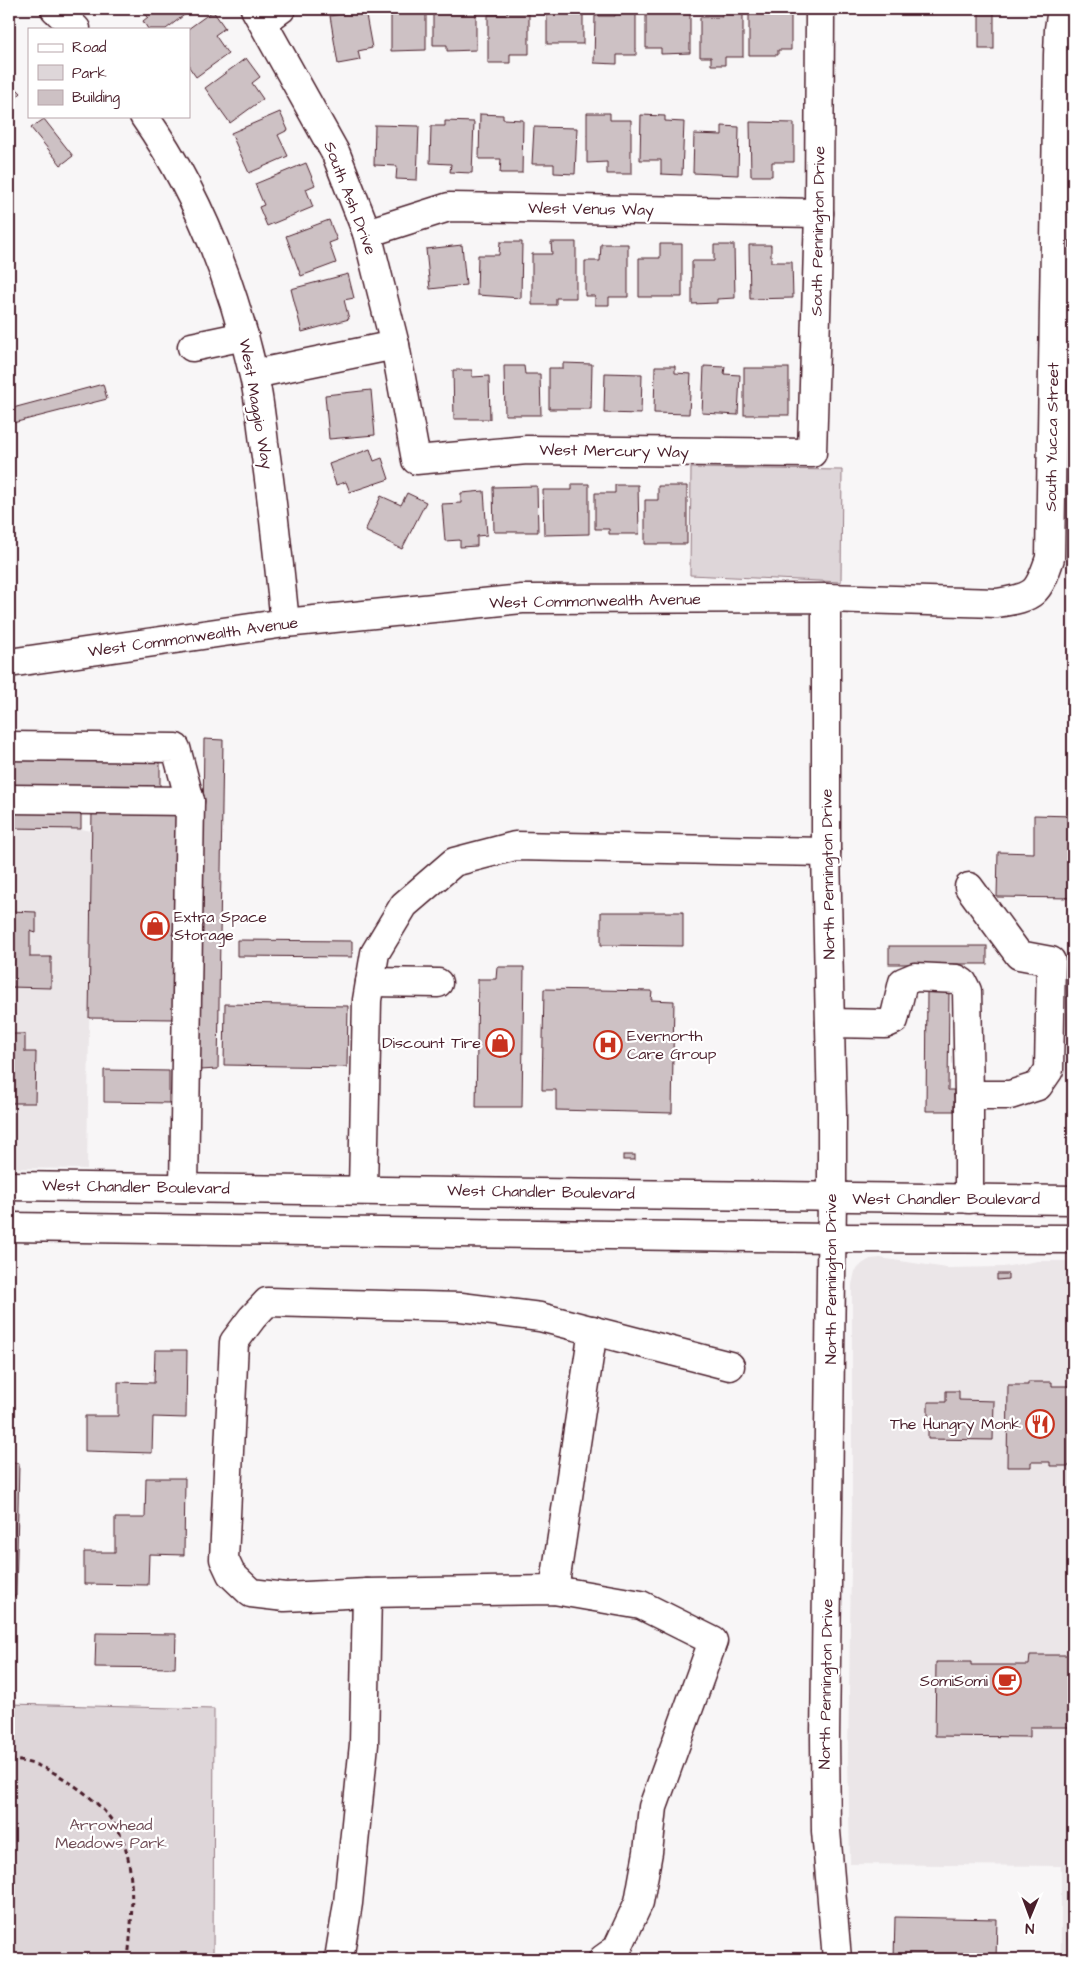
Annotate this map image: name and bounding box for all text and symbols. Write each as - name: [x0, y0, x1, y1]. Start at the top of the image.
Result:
- legend: [28, 28, 190, 118]
- text: Road: [72, 37, 107, 58]
- text: Park: [72, 63, 107, 84]
- text: Building: [72, 87, 120, 109]
- street label: South Ash Drive: [318, 138, 382, 258]
- street label: South Pennington Drive: [806, 145, 831, 316]
- street label: West Venus Way: [528, 197, 654, 222]
- street label: West Maggio Way: [233, 337, 278, 471]
- street label: South Yucca Street: [1040, 362, 1064, 512]
- street label: West Mercury Way: [539, 439, 689, 464]
- street label: West Commonwealth Avenue: [489, 588, 701, 614]
- street label: West Commonwealth Avenue: [87, 611, 300, 663]
- street label: North Pennington Drive: [816, 788, 841, 959]
- place label: Extra Space Storage: [174, 906, 267, 947]
- shop icon: Extra Space Storage: [140, 911, 170, 941]
- place label: Evernorth Care Group: [627, 1025, 716, 1065]
- shop icon: Discount Tire: [485, 1028, 515, 1058]
- hospital icon: Evernorth Care Group: [593, 1030, 623, 1060]
- place label: Discount Tire: [382, 1032, 481, 1054]
- street label: West Chandler Boulevard: [42, 1174, 230, 1200]
- street label: West Chandler Boulevard: [447, 1179, 635, 1205]
- street label: West Chandler Boulevard: [852, 1188, 1040, 1210]
- street label: North Pennington Drive: [820, 1193, 843, 1364]
- restaurant icon: The Hungry Monk: [1025, 1409, 1055, 1439]
- place label: The Hungry Monk: [890, 1413, 1021, 1436]
- street label: North Pennington Drive: [814, 1598, 839, 1770]
- cafe icon: SomiSomi: [992, 1666, 1022, 1696]
- place label: SomiSomi: [920, 1670, 989, 1692]
- park label: Arrowhead Meadows Park: [55, 1814, 167, 1854]
- north arrow: [1004, 1890, 1054, 1940]
- text: N: [1025, 1918, 1034, 1938]

